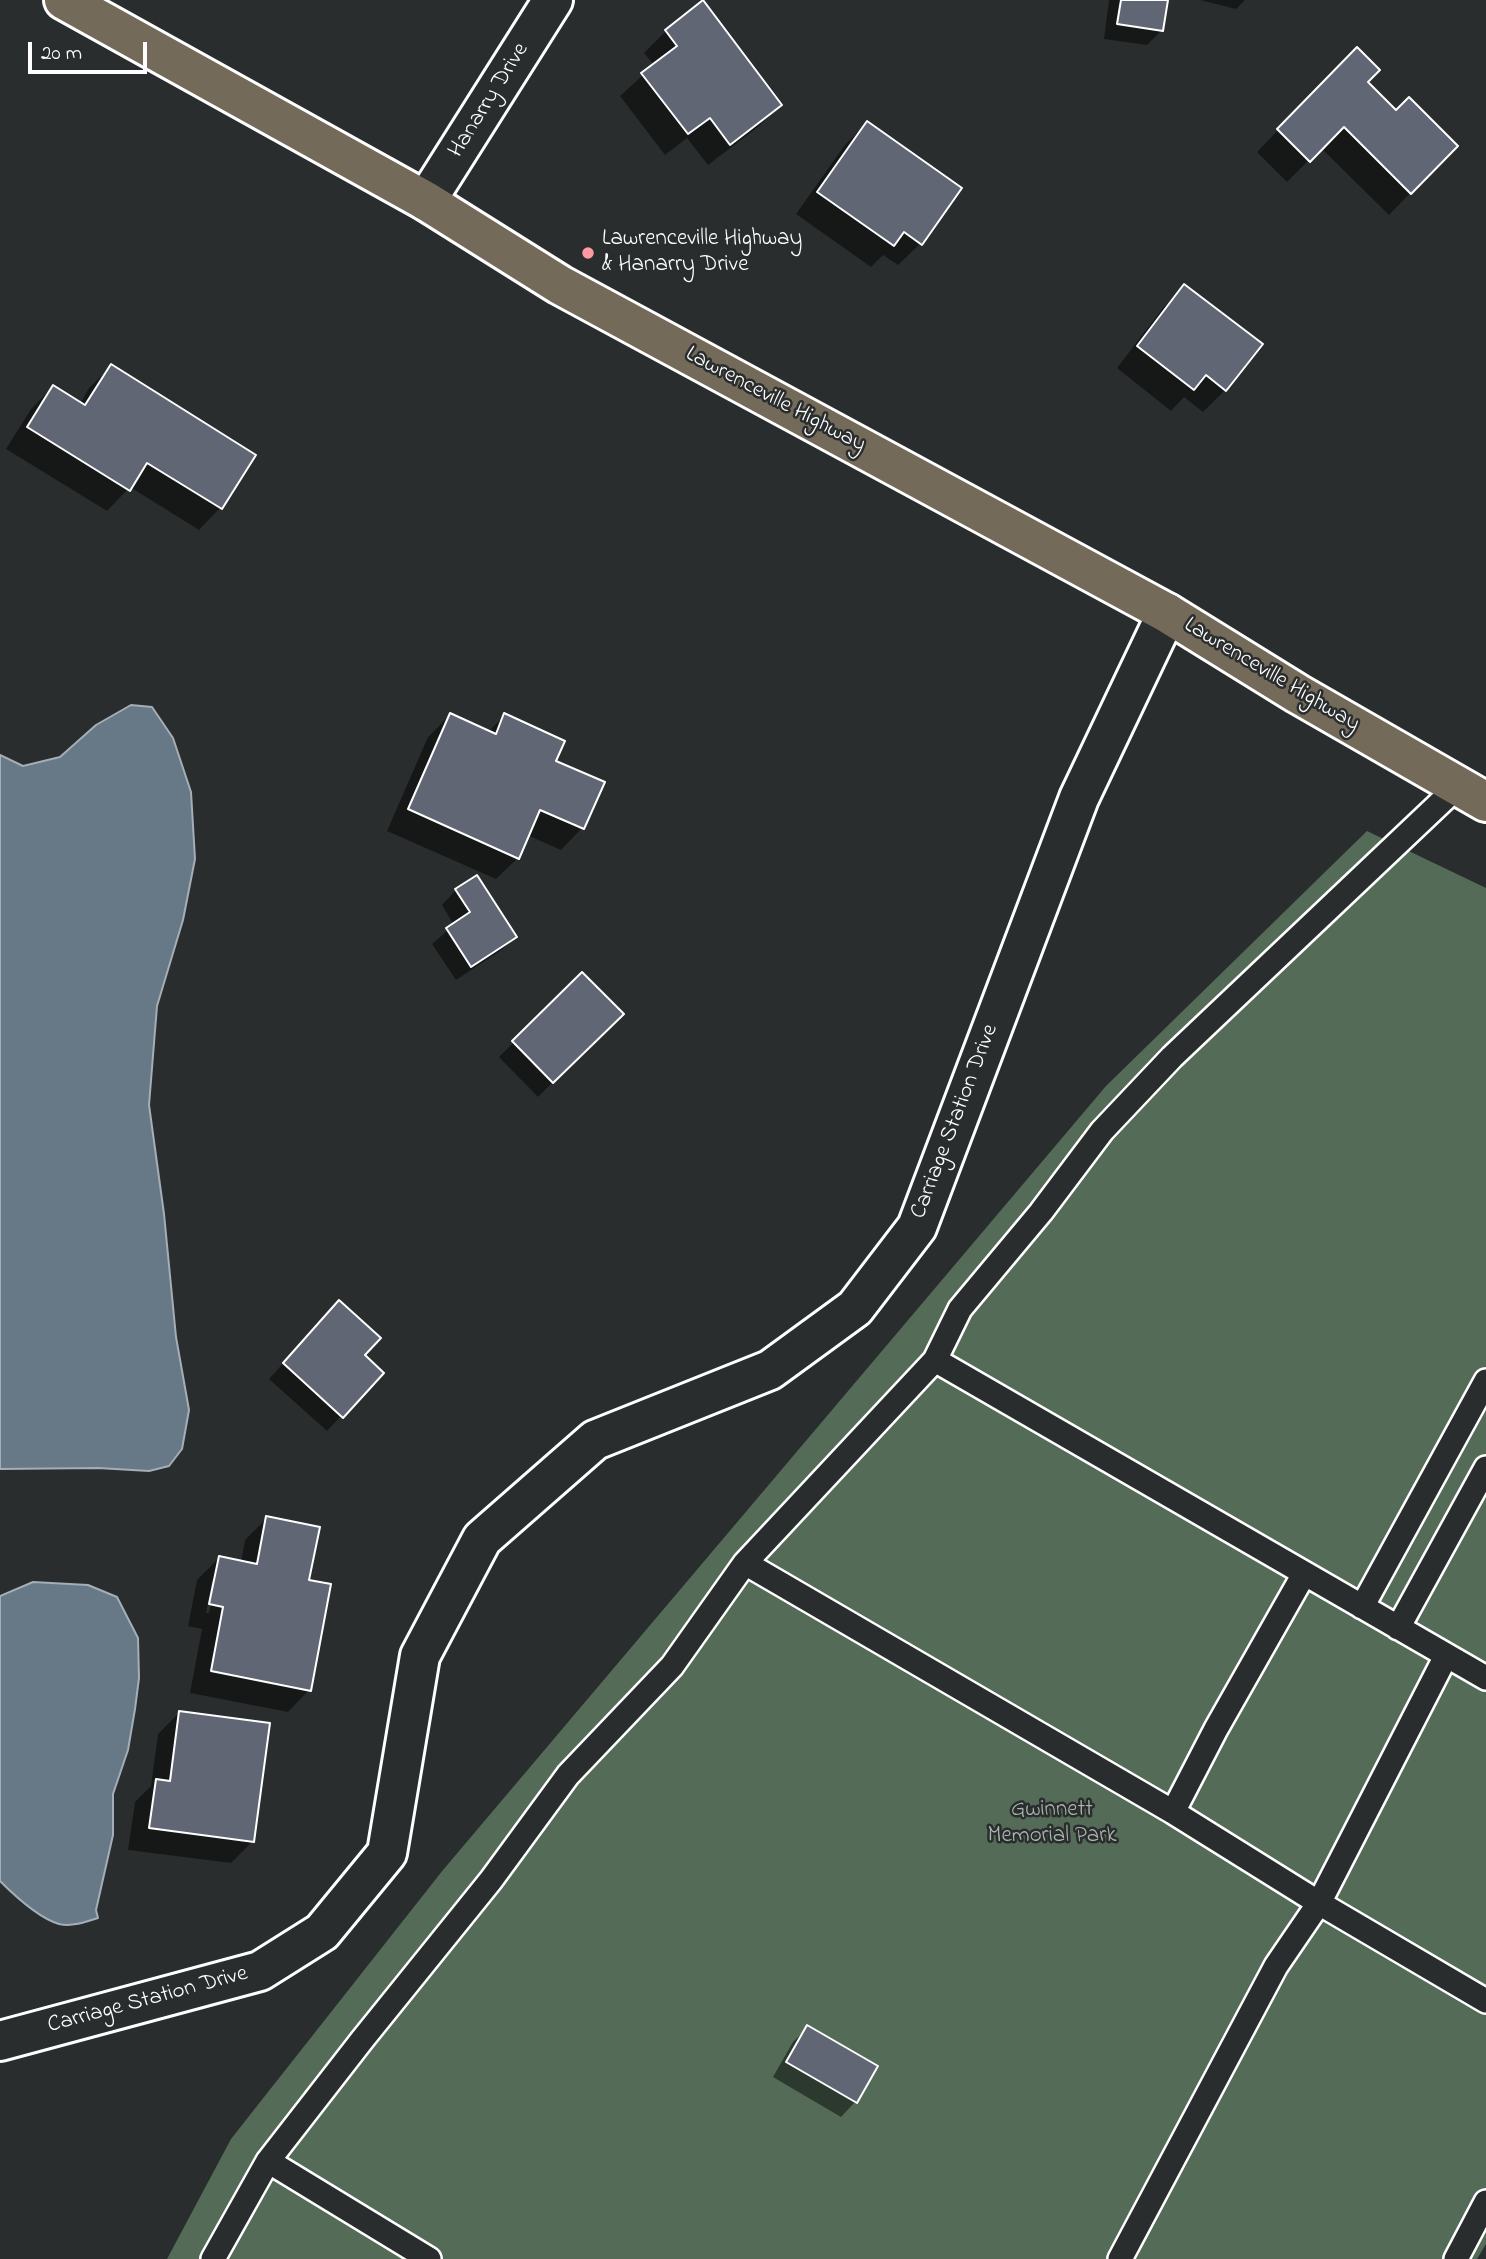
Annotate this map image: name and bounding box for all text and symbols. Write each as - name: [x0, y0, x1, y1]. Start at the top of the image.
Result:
- scale bar: [32, 28, 150, 72]
- street label: Hanarry Drive: [444, 38, 536, 164]
- text: 20 m: [41, 39, 82, 69]
- place label: Lawrenceville Highway & Hanarry Drive: [602, 226, 802, 280]
- marker: Lawrenceville Highway & Hanarry Drive: [580, 245, 596, 261]
- street label: Lawrenceville Highway: [680, 342, 870, 460]
- street label: Lawrenceville Highway: [1178, 613, 1364, 739]
- street label: Carriage Station Drive: [906, 1021, 1006, 1223]
- park label: Gwinnett Memorial Park: [988, 1797, 1116, 1851]
- street label: Carriage Station Drive: [45, 1961, 251, 2041]

